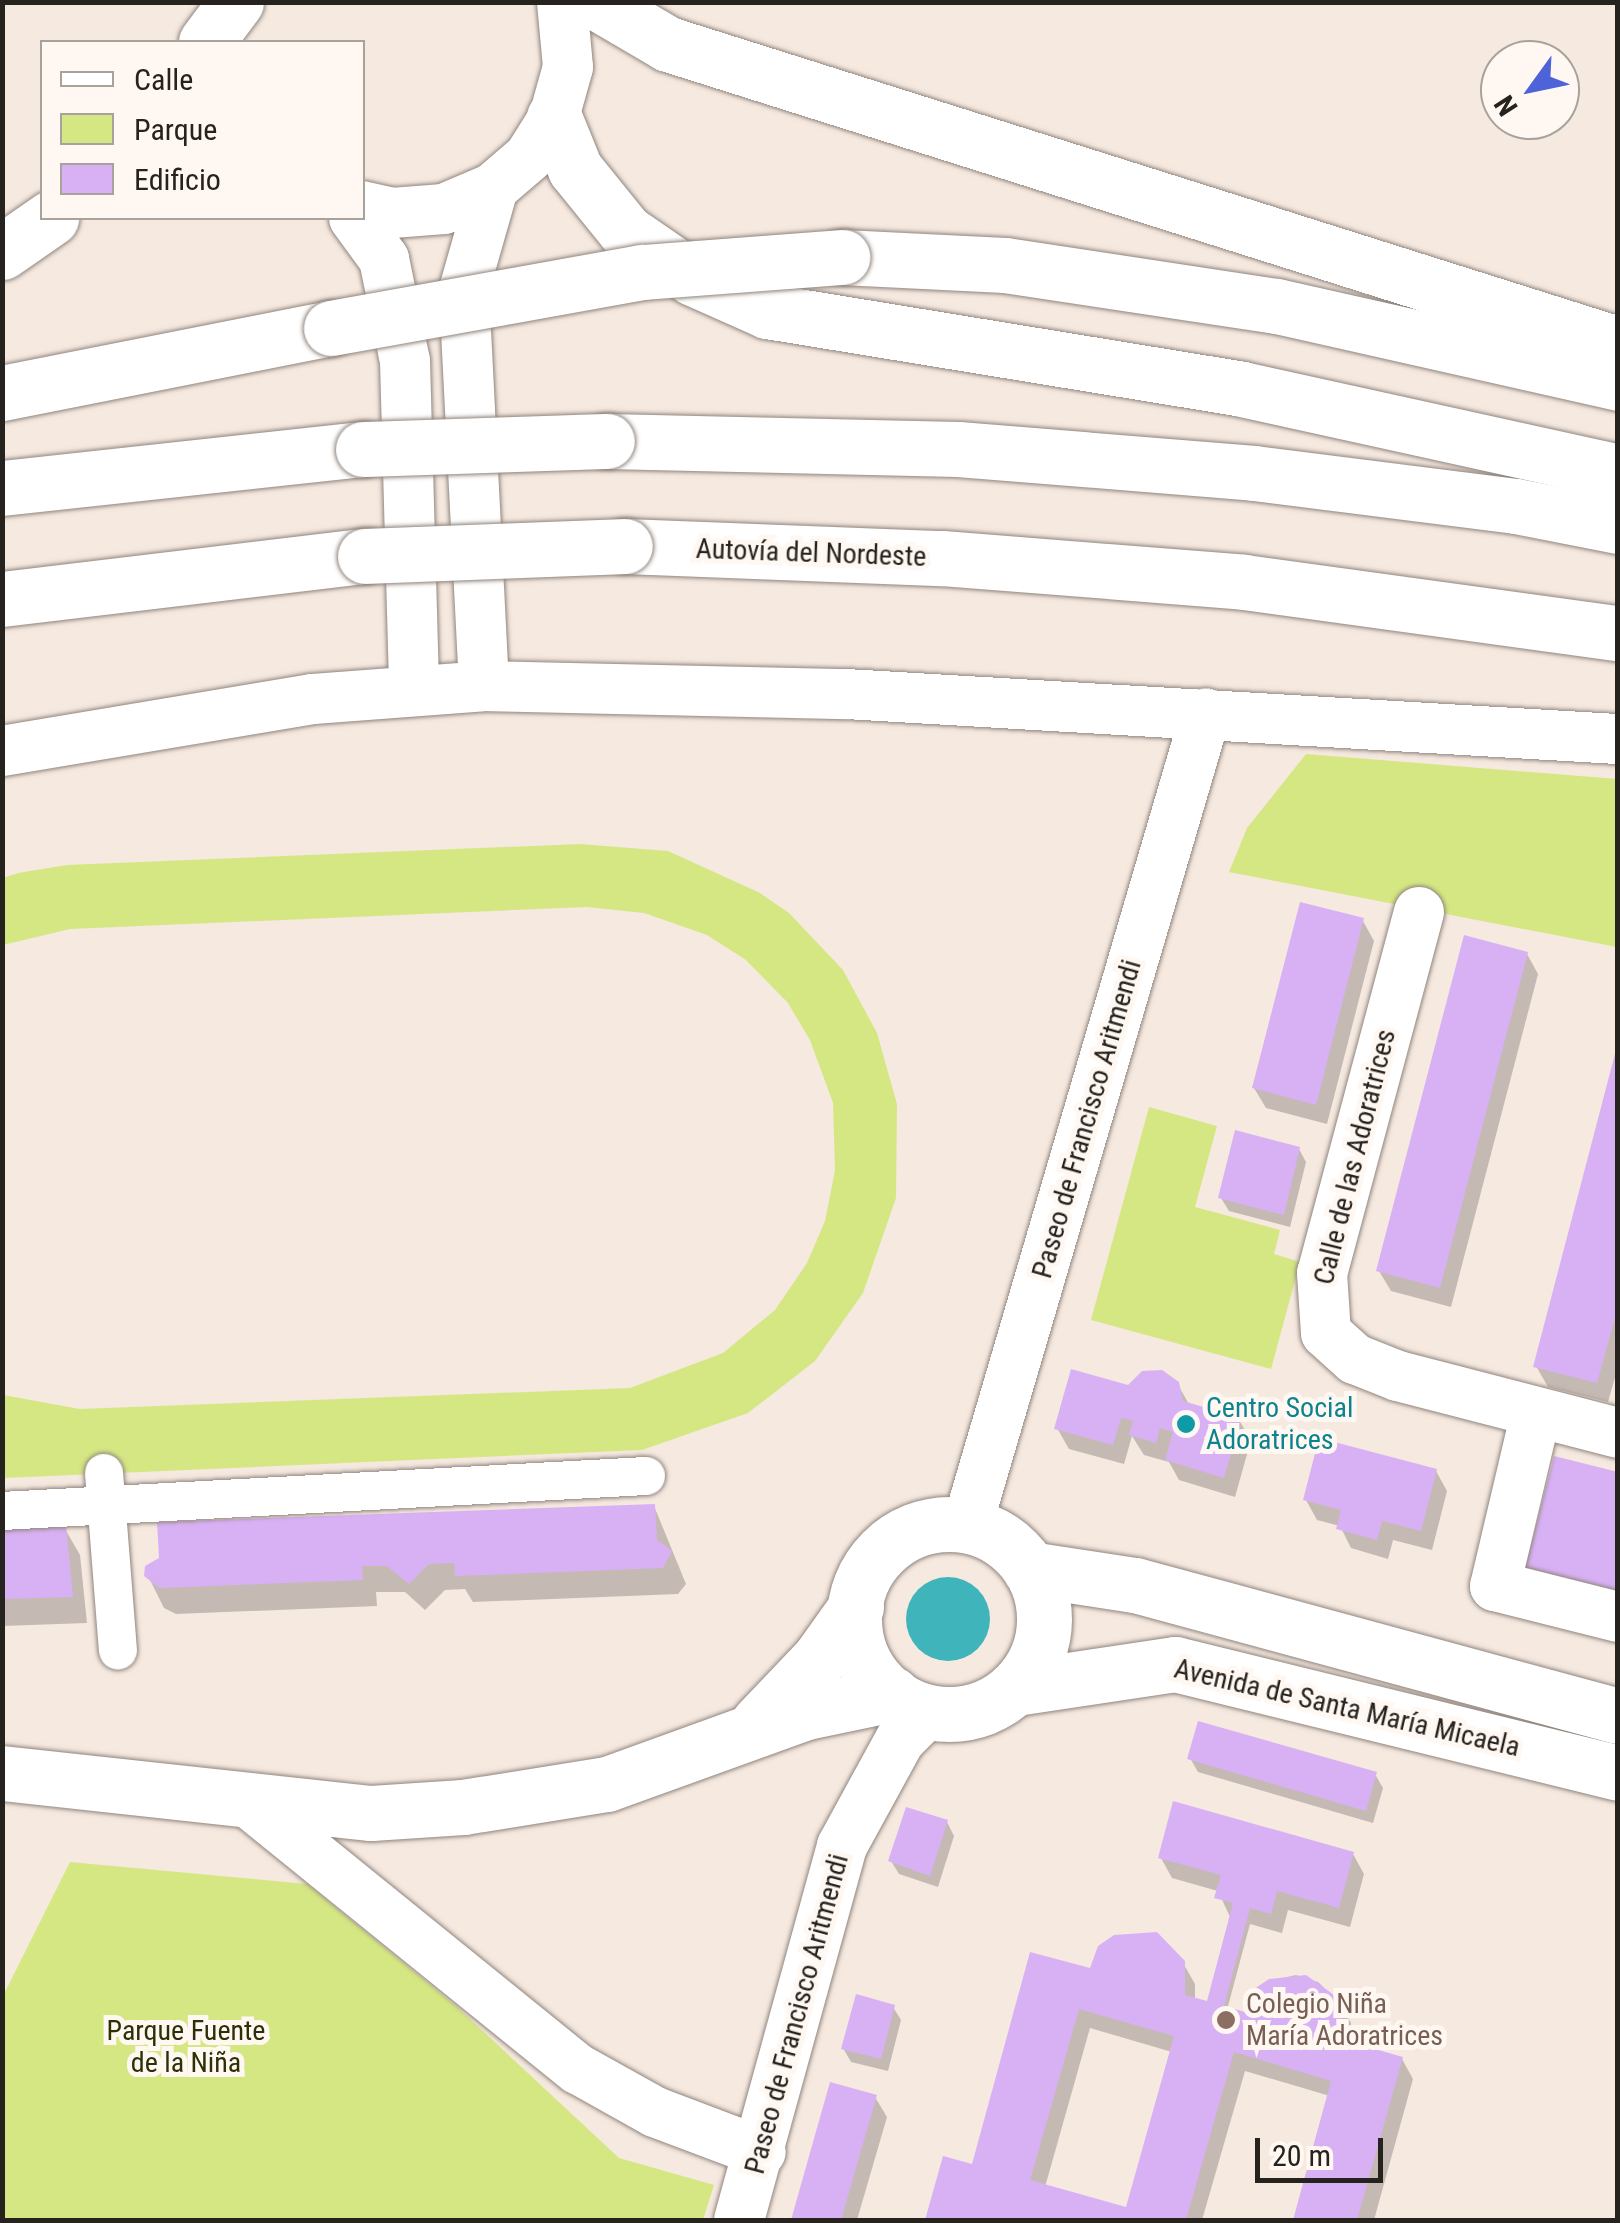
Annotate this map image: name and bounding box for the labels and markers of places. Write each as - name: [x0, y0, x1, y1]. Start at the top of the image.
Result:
- place label: Centro Social Adoratrices: [1206, 1391, 1353, 1457]
- marker: Centro Social Adoratrices: [1175, 1413, 1197, 1435]
- place label: Colegio Niña María Adoratrices: [1246, 1987, 1443, 2053]
- marker: Colegio Niña María Adoratrices: [1215, 2009, 1237, 2031]

